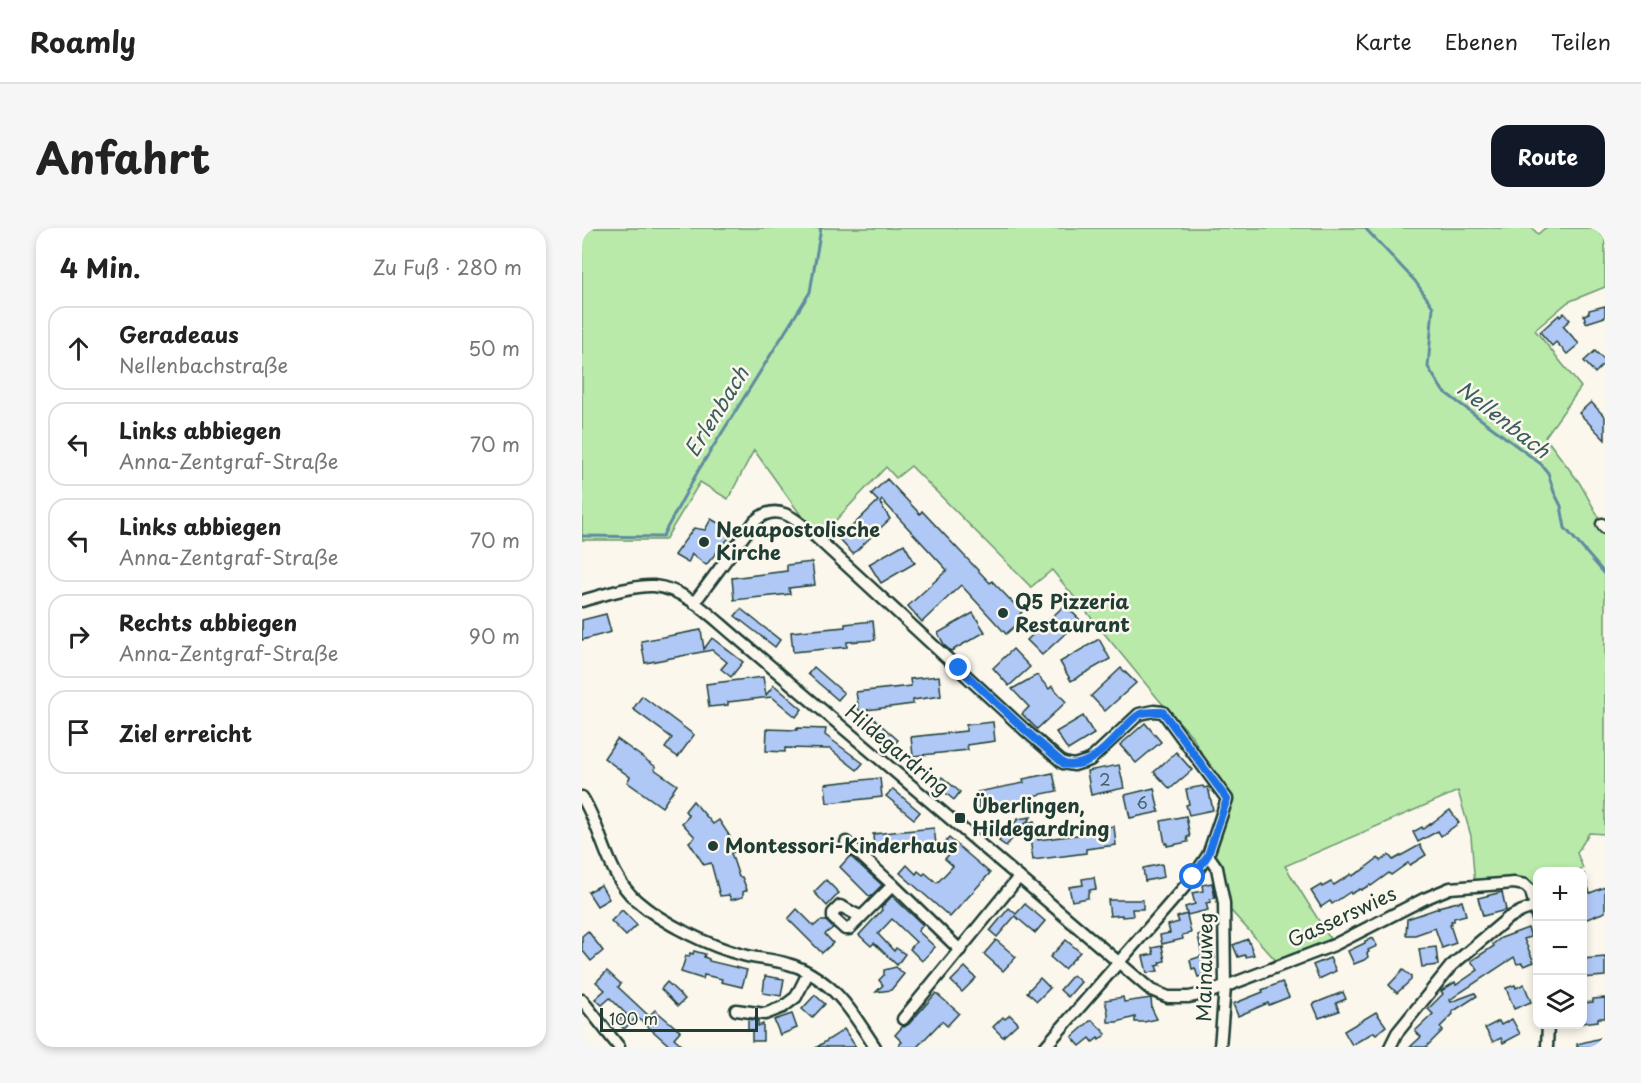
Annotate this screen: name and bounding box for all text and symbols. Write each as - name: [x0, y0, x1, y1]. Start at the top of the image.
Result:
- text: Roamly: [30, 20, 136, 63]
- text: Karte: [1355, 25, 1412, 57]
- text: Ebenen: [1445, 25, 1518, 57]
- text: Teilen: [1551, 25, 1611, 57]
- text: Anfahrt: [36, 125, 210, 188]
- button: Route: [1491, 125, 1605, 187]
- text: 4 Min.: [60, 248, 140, 287]
- text: Zu Fuß · 280 m: [372, 252, 522, 282]
- text: Geradeaus: [119, 317, 239, 350]
- icon: ahead: [62, 332, 95, 365]
- text: 50 m: [468, 333, 520, 363]
- text: Nellenbachstraße: [119, 350, 288, 380]
- water label: Erlenbach: [675, 359, 756, 462]
- water label: Nellenbach: [1451, 372, 1558, 466]
- text: Links abbiegen: [119, 413, 281, 446]
- icon: left: [62, 428, 95, 461]
- text: 70 m: [470, 429, 520, 459]
- text: Anna-Zentgraf-Straße: [119, 446, 338, 476]
- text: Links abbiegen: [119, 509, 281, 542]
- place label: Neuapostolische Kirche: [716, 514, 880, 567]
- icon: left: [62, 524, 95, 557]
- text: 70 m: [470, 525, 520, 555]
- marker: Neuapostolische Kirche: [697, 535, 711, 549]
- text: Anna-Zentgraf-Straße: [119, 542, 338, 572]
- place label: Q5 Pizzeria Restaurant: [1015, 586, 1130, 639]
- text: Rechts abbiegen: [119, 605, 297, 638]
- marker: Q5 Pizzeria Restaurant: [996, 606, 1010, 620]
- icon: right: [62, 620, 95, 653]
- text: 90 m: [469, 621, 520, 651]
- text: Anna-Zentgraf-Straße: [119, 638, 338, 668]
- route end: [945, 654, 971, 680]
- street label: Hildegardring: [839, 697, 956, 802]
- icon: arrive: [62, 716, 95, 749]
- text: Ziel erreicht: [119, 716, 252, 749]
- house number: 2: [1099, 767, 1111, 791]
- place label: Überlingen, Hildegardring: [972, 790, 1109, 843]
- house number: 6: [1136, 790, 1148, 814]
- marker: Überlingen, Hildegardring: [953, 811, 967, 825]
- place label: Montessori-Kinderhaus: [725, 830, 958, 860]
- marker: Montessori-Kinderhaus: [706, 839, 720, 853]
- route start: [1179, 863, 1205, 889]
- map controls: [1533, 867, 1587, 1029]
- button: +: [1533, 867, 1587, 921]
- street label: Gasserswies: [1282, 878, 1401, 954]
- street label: Mainauweg: [1188, 912, 1220, 1022]
- button: −: [1533, 921, 1587, 975]
- button: layers: [1533, 975, 1587, 1029]
- scale bar: [600, 1005, 758, 1032]
- text: 100 m: [609, 1006, 658, 1030]

